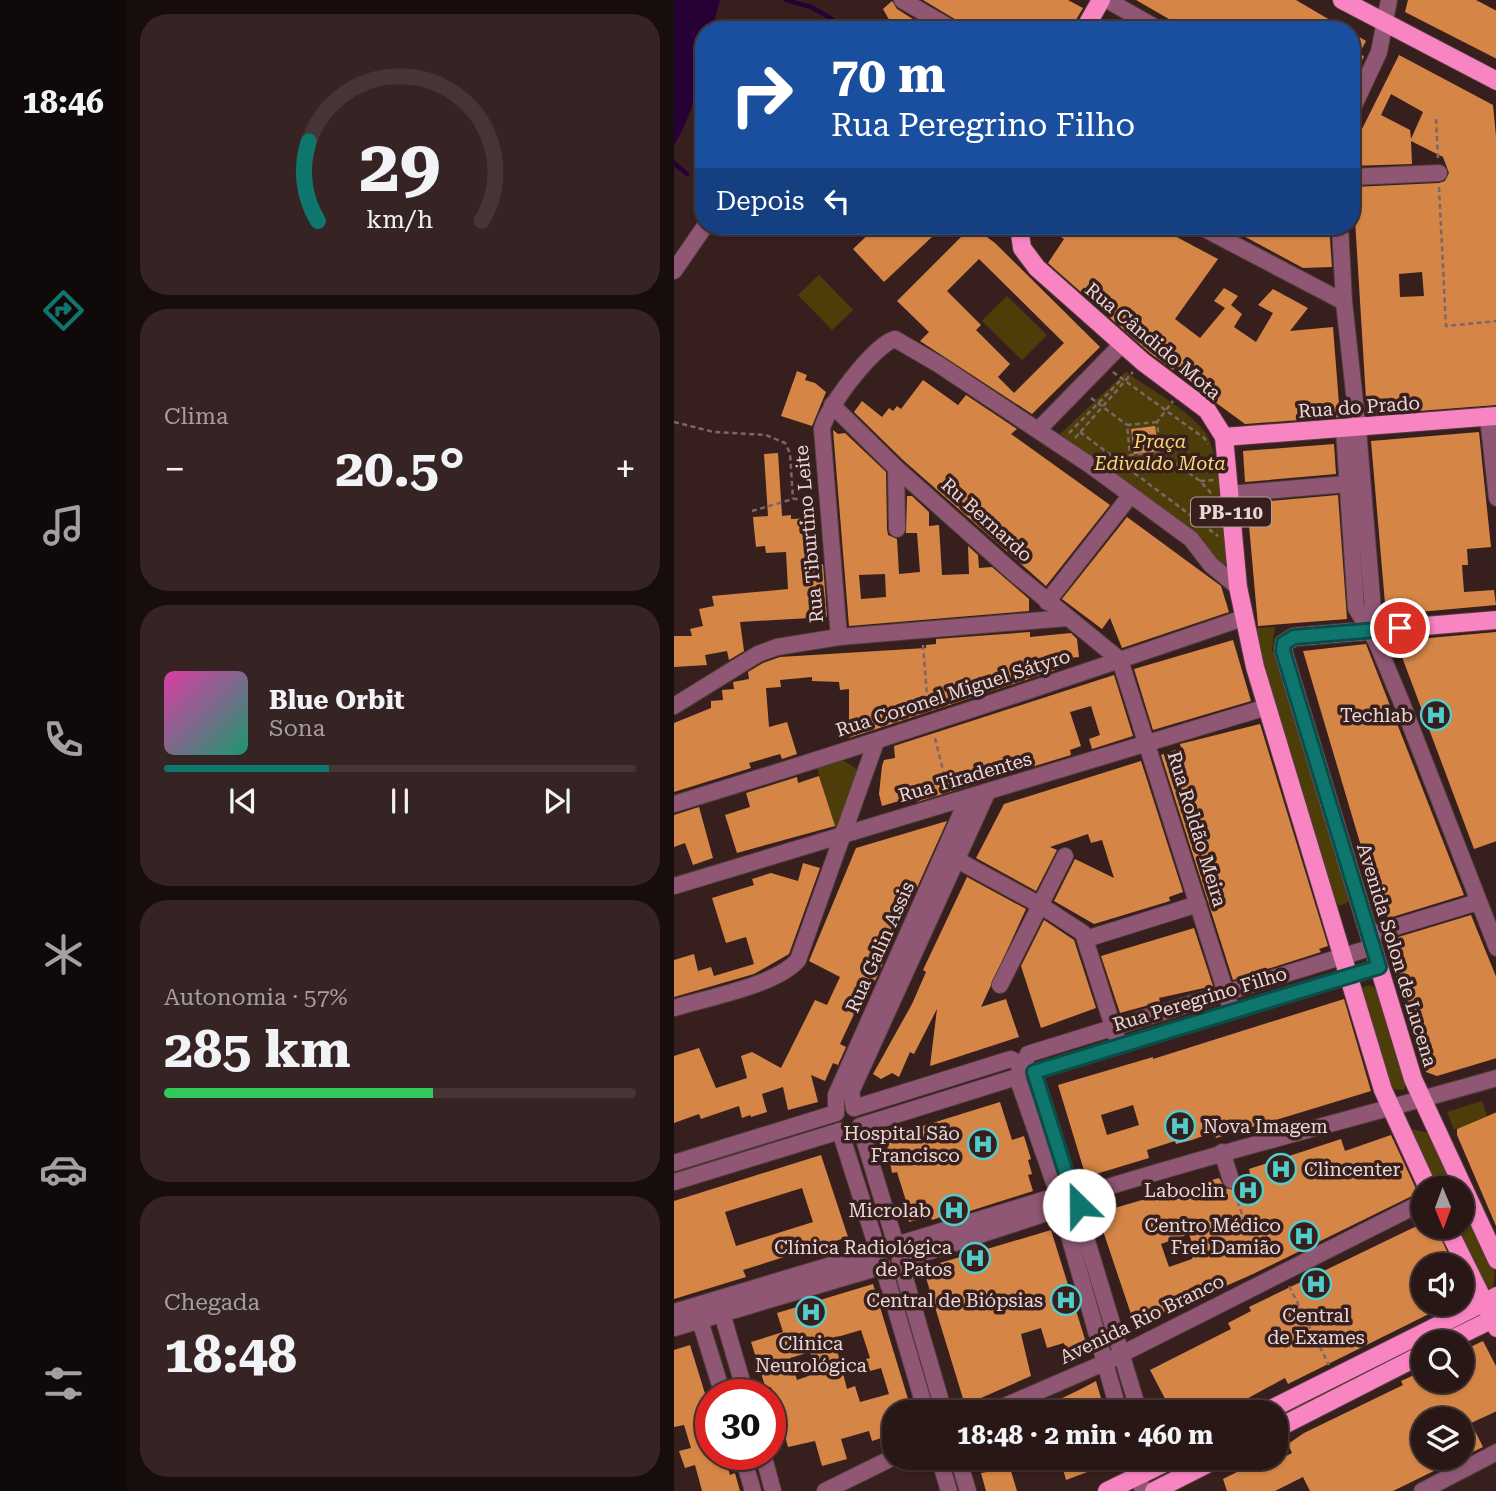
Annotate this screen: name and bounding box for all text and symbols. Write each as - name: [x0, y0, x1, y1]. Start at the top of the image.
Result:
- text: 70 m: [831, 47, 946, 104]
- icon: right: [716, 49, 807, 140]
- text: 18:46: [22, 83, 104, 121]
- text: Rua Peregrino Filho: [831, 106, 1135, 144]
- text: 29: [359, 124, 441, 209]
- icon: left: [818, 182, 856, 220]
- text: Depois: [716, 186, 804, 216]
- text: km/h: [367, 205, 433, 234]
- street label: Rua Cândido Mota: [1081, 278, 1226, 405]
- icon: directions: [39, 286, 88, 335]
- street label: Rua do Prado: [1297, 391, 1421, 423]
- text: Clima: [164, 403, 228, 430]
- park label: Praça Edivaldo Mota: [1093, 430, 1226, 475]
- text: 20.5°: [335, 438, 465, 499]
- street label: Rua Tiburtino Leite: [790, 444, 828, 624]
- text: −: [164, 447, 185, 491]
- text: +: [615, 447, 636, 491]
- street label: Ru Bernardo: [937, 473, 1037, 567]
- road number: PB-110: [1191, 498, 1271, 526]
- icon: music: [39, 501, 88, 550]
- pin: [1370, 598, 1430, 658]
- icon: arrive: [1381, 609, 1419, 647]
- street label: Rua Coronel Miguel Sátyro: [833, 644, 1073, 742]
- text: Blue Orbit: [269, 685, 405, 715]
- hospital icon: Techlab: [1419, 698, 1453, 732]
- place label: Techlab: [1340, 704, 1413, 727]
- icon: phone: [39, 715, 88, 764]
- text: Sona: [269, 715, 325, 742]
- street label: Rua Tiradentes: [896, 747, 1034, 807]
- street label: Rua Roldão Meira: [1162, 748, 1232, 910]
- icon: previous: [224, 782, 262, 820]
- icon: pause: [381, 782, 419, 820]
- icon: next: [538, 782, 576, 820]
- street label: Avenida Solon de Lucena: [1352, 841, 1442, 1070]
- street label: Rua Galin Assis: [841, 878, 919, 1016]
- icon: climate: [39, 930, 88, 979]
- street label: Rua Peregrino Filho: [1110, 962, 1290, 1036]
- text: Autonomia · 57%: [164, 984, 348, 1011]
- text: 285 km: [164, 1019, 351, 1080]
- hospital icon: Nova Imagem: [1163, 1109, 1197, 1143]
- place label: Nova Imagem: [1203, 1115, 1328, 1138]
- place label: Hospital São Francisco: [844, 1122, 960, 1167]
- hospital icon: Hospital São Francisco: [966, 1127, 1000, 1161]
- icon: car: [39, 1145, 88, 1194]
- hospital icon: Clincenter: [1264, 1152, 1298, 1186]
- place label: Clincenter: [1304, 1158, 1400, 1181]
- position arrow: [1042, 1168, 1116, 1242]
- hospital icon: Laboclin: [1231, 1173, 1265, 1207]
- north arrow: [1411, 1176, 1474, 1239]
- map controls: [1411, 1176, 1474, 1470]
- place label: Laboclin: [1144, 1179, 1225, 1202]
- hospital icon: Microlab: [937, 1193, 971, 1227]
- place label: Microlab: [849, 1199, 931, 1222]
- place label: Centro Médico Frei Damião: [1144, 1214, 1281, 1259]
- hospital icon: Centro Médico Frei Damião: [1287, 1219, 1321, 1253]
- place label: Clínica Radiológica de Patos: [774, 1236, 953, 1281]
- hospital icon: Clínica Radiológica de Patos: [958, 1241, 992, 1275]
- button: sound: [1411, 1253, 1474, 1316]
- hospital icon: Central de Exames: [1299, 1267, 1333, 1301]
- street label: Avenida Rio Branco: [1056, 1269, 1228, 1369]
- hospital icon: Central de Biópsias: [1049, 1283, 1083, 1317]
- text: Chegada: [164, 1289, 260, 1316]
- place label: Central de Biópsias: [866, 1289, 1043, 1312]
- hospital icon: Clínica Neurológica: [794, 1295, 828, 1329]
- place label: Central de Exames: [1267, 1304, 1365, 1349]
- text: 18:48: [164, 1324, 297, 1385]
- button: search: [1411, 1330, 1474, 1393]
- place label: Clínica Neurológica: [755, 1332, 868, 1377]
- icon: filters: [39, 1359, 88, 1408]
- speed limit sign: 30: [695, 1379, 786, 1470]
- button: layers: [1411, 1407, 1474, 1470]
- text: 18:48 · 2 min · 460 m: [957, 1420, 1213, 1450]

